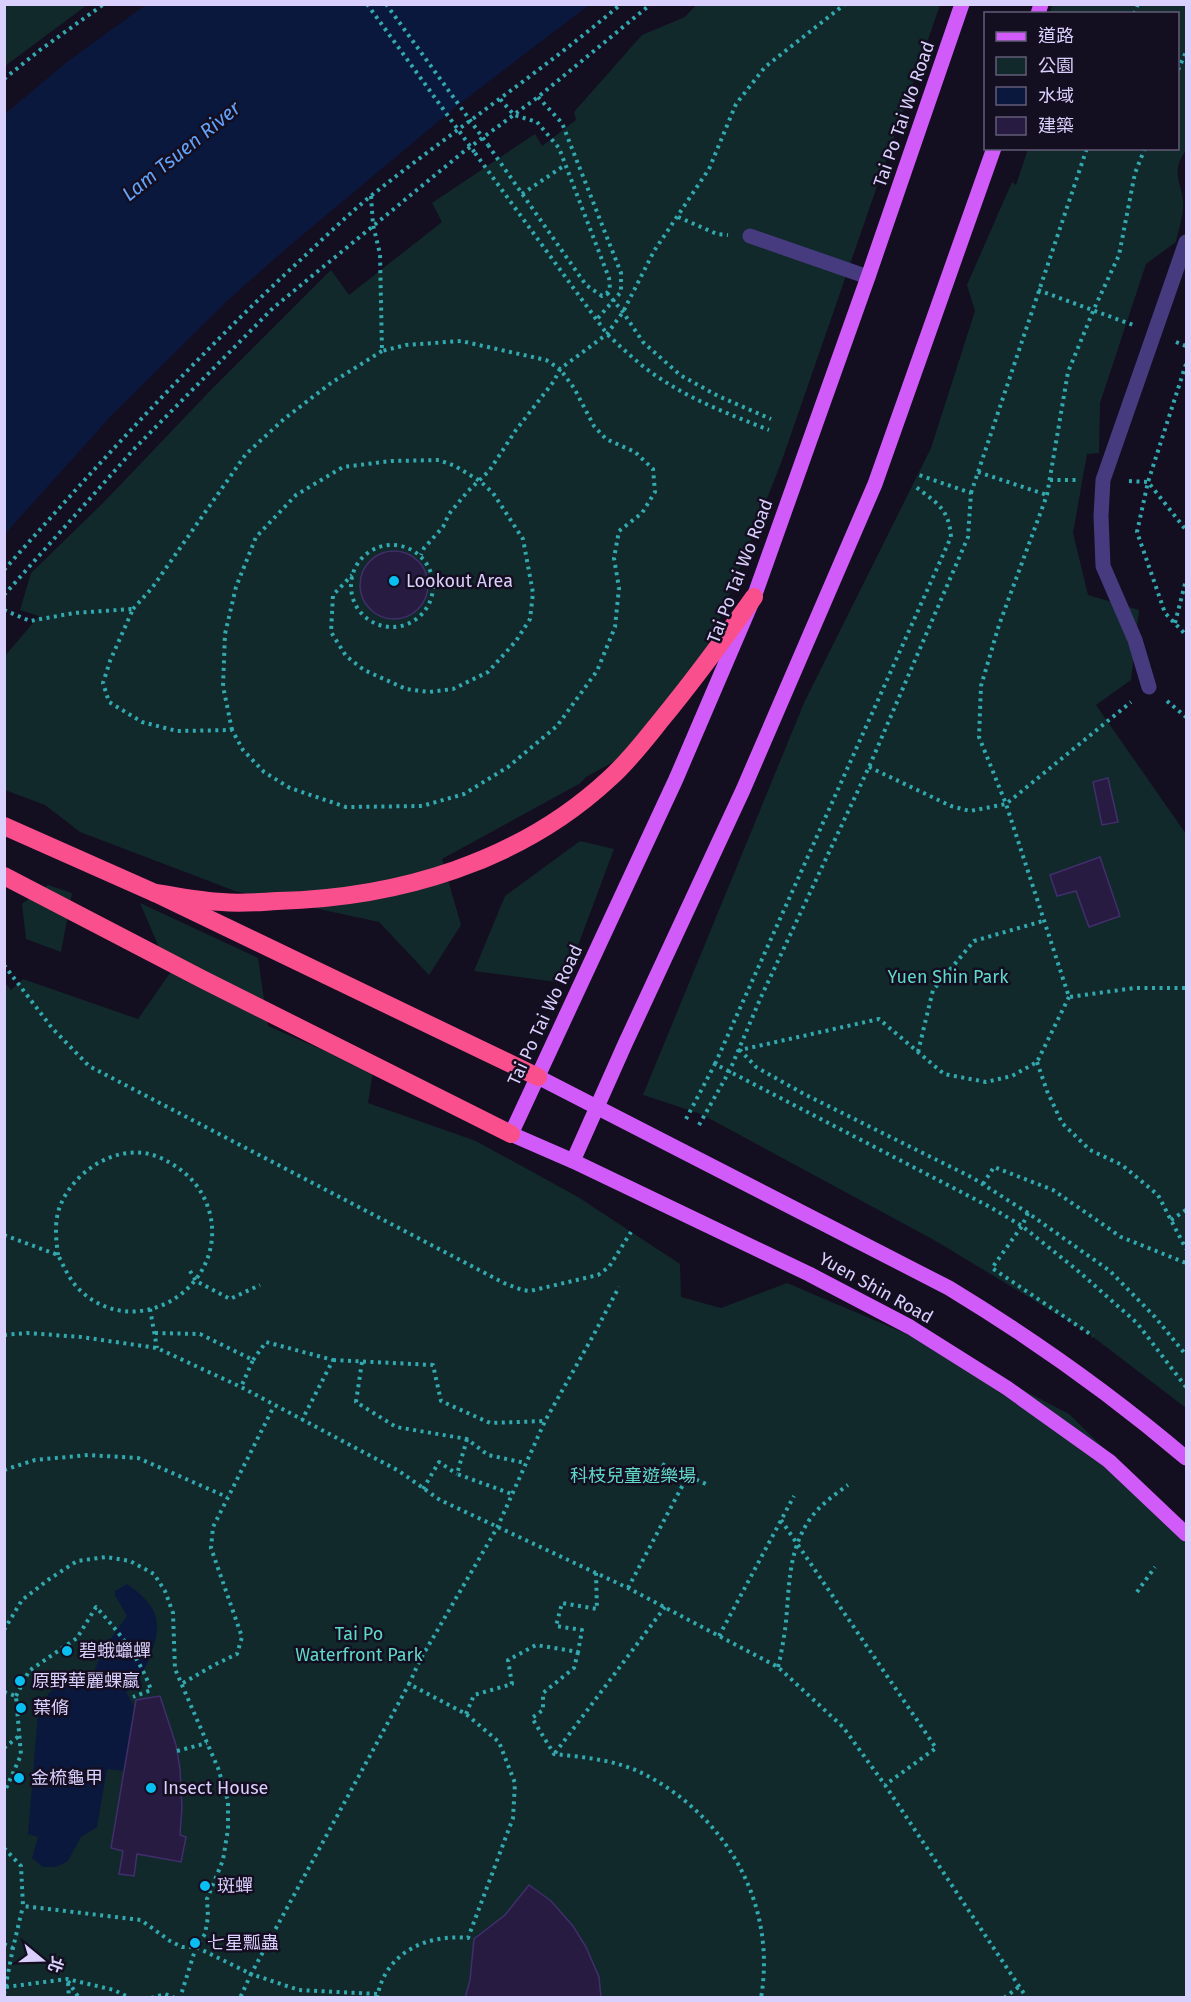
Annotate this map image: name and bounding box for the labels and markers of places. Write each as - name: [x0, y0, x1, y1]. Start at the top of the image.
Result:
- place label: Lookout Area: [406, 570, 513, 592]
- marker: Lookout Area: [387, 574, 401, 588]
- place label: 碧蛾蠟蟬: [79, 1640, 151, 1662]
- marker: 碧蛾蠟蟬: [60, 1644, 74, 1658]
- place label: 原野華麗蜾蠃: [32, 1670, 140, 1692]
- marker: 原野華麗蜾蠃: [13, 1674, 27, 1688]
- place label: 葉脩: [33, 1697, 69, 1719]
- marker: 葉脩: [14, 1701, 28, 1715]
- place label: 金梳龜甲: [31, 1767, 103, 1789]
- marker: 金梳龜甲: [12, 1771, 26, 1785]
- place label: Insect House: [163, 1777, 268, 1799]
- marker: Insect House: [144, 1781, 158, 1795]
- place label: 斑蟬: [217, 1875, 253, 1897]
- marker: 斑蟬: [198, 1879, 212, 1893]
- place label: 七星瓢蟲: [207, 1932, 279, 1954]
- marker: 七星瓢蟲: [188, 1936, 202, 1950]

